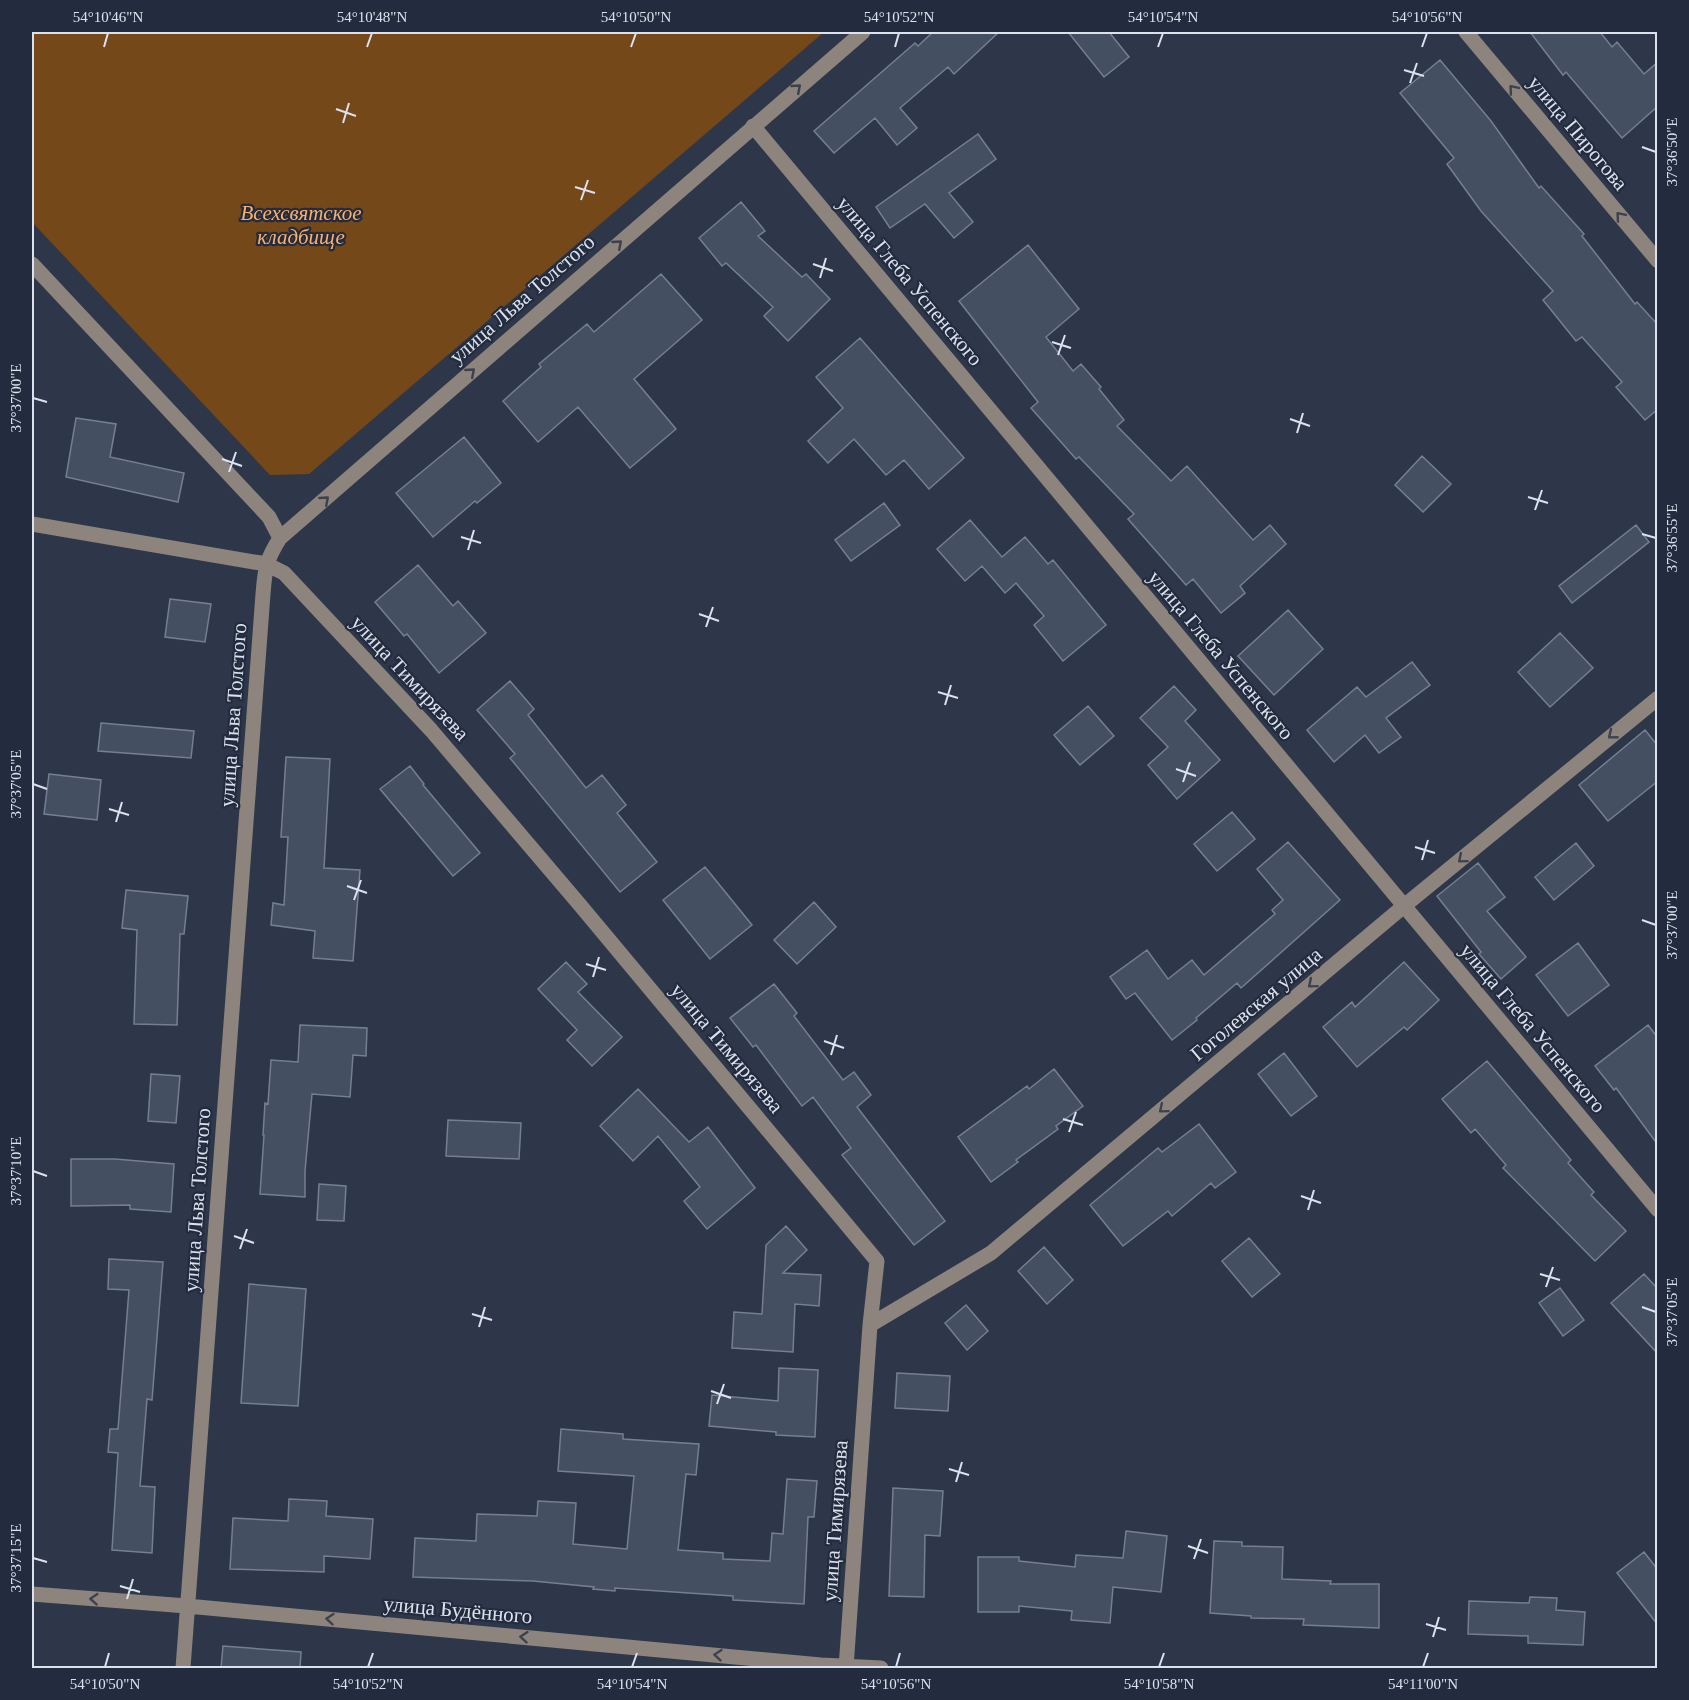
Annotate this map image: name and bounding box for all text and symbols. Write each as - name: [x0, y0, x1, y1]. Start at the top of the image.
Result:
- text: 54°10'46"N: [73, 9, 143, 25]
- text: 54°10'48"N: [337, 9, 407, 25]
- text: 54°10'50"N: [601, 9, 671, 25]
- text: 54°10'52"N: [864, 9, 934, 25]
- text: 54°10'54"N: [1128, 9, 1198, 25]
- text: 54°10'56"N: [1392, 9, 1462, 25]
- street label: улица Пирогова: [1523, 71, 1633, 196]
- one-way arrow: [790, 84, 801, 95]
- one-way arrow: [1510, 84, 1521, 95]
- text: 37°36'50"E: [1664, 118, 1680, 187]
- street label: улица Глеба Успенского: [832, 191, 988, 371]
- park label: Всехсвятское кладбище: [241, 201, 361, 249]
- one-way arrow: [1616, 212, 1627, 223]
- street label: улица Льва Толстого: [445, 229, 599, 369]
- one-way arrow: [611, 240, 622, 251]
- text: 37°37'00"E: [8, 364, 24, 433]
- one-way arrow: [465, 368, 475, 379]
- one-way arrow: [318, 496, 328, 507]
- text: 37°36'55"E: [1664, 504, 1680, 573]
- street label: улица Глеба Успенского: [1143, 565, 1299, 745]
- street label: улица Тимирязева: [346, 611, 474, 746]
- street label: улица Льва Толстого: [215, 622, 251, 808]
- one-way arrow: [1608, 727, 1619, 738]
- text: 37°37'05"E: [8, 750, 24, 819]
- one-way arrow: [1458, 852, 1469, 863]
- text: 37°37'00"E: [1664, 891, 1680, 960]
- street label: улица Глеба Успенского: [1455, 938, 1611, 1118]
- street label: Гоголевская улица: [1185, 942, 1327, 1066]
- one-way arrow: [1308, 977, 1319, 988]
- street label: улица Тимирязева: [666, 978, 789, 1118]
- one-way arrow: [1158, 1102, 1169, 1113]
- street label: улица Льва Толстого: [179, 1107, 215, 1293]
- text: 37°37'10"E: [8, 1137, 24, 1206]
- text: 37°37'05"E: [1664, 1278, 1680, 1347]
- street label: улица Тимирязева: [817, 1439, 853, 1603]
- text: 37°37'15"E: [8, 1524, 24, 1593]
- street label: улица Будённого: [383, 1592, 533, 1628]
- one-way arrow: [89, 1593, 98, 1606]
- one-way arrow: [325, 1613, 334, 1626]
- one-way arrow: [519, 1631, 528, 1644]
- one-way arrow: [713, 1649, 722, 1662]
- text: 54°10'50"N: [70, 1676, 140, 1692]
- text: 54°10'52"N: [333, 1676, 403, 1692]
- text: 54°10'54"N: [597, 1676, 667, 1692]
- text: 54°10'56"N: [861, 1676, 931, 1692]
- text: 54°10'58"N: [1124, 1676, 1194, 1692]
- text: 54°11'00"N: [1388, 1676, 1458, 1692]

